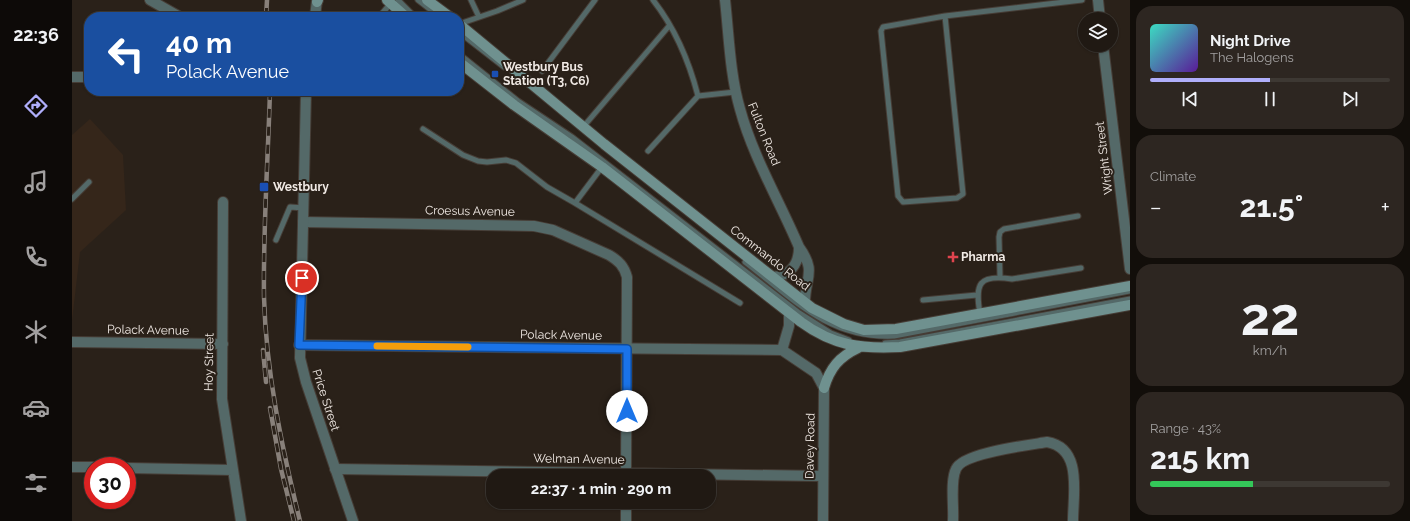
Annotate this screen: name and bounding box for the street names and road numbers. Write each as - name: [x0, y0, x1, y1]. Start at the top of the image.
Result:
- street label: Fulton Road: [745, 100, 783, 168]
- street label: Wright Street: [1093, 121, 1115, 195]
- street label: Croesus Avenue: [425, 203, 515, 219]
- street label: Commando Road: [727, 222, 813, 294]
- street label: Polack Avenue: [107, 322, 189, 338]
- street label: Polack Avenue: [520, 327, 602, 343]
- street label: Hoy Street: [201, 333, 217, 391]
- street label: Price Street: [309, 367, 343, 433]
- street label: Davey Road: [802, 413, 818, 479]
- street label: Welman Avenue: [533, 451, 625, 467]

